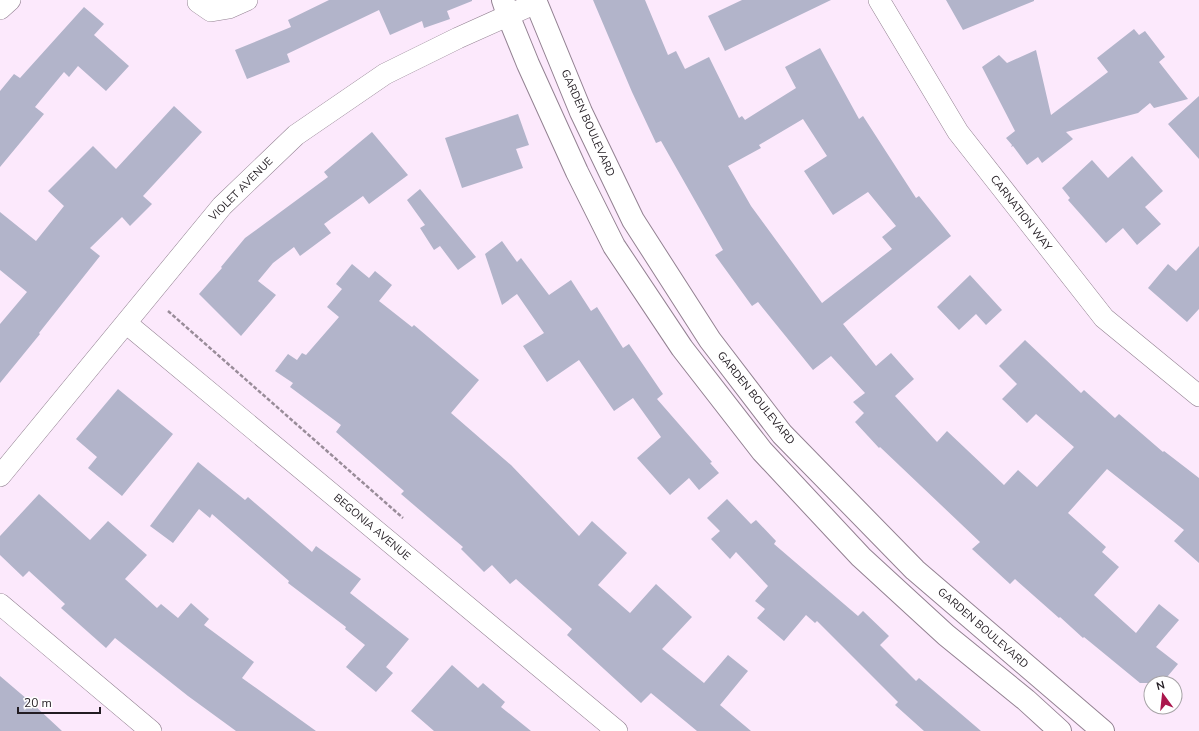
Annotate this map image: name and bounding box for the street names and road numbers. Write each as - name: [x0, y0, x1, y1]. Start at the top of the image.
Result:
- street label: GARDEN BOULEVARD: [558, 67, 618, 179]
- street label: VIOLET AVENUE: [205, 154, 276, 225]
- street label: CARNATION WAY: [987, 172, 1056, 254]
- street label: GARDEN BOULEVARD: [714, 348, 798, 448]
- street label: BEGONIA AVENUE: [330, 490, 414, 564]
- street label: GARDEN BOULEVARD: [934, 584, 1032, 672]

